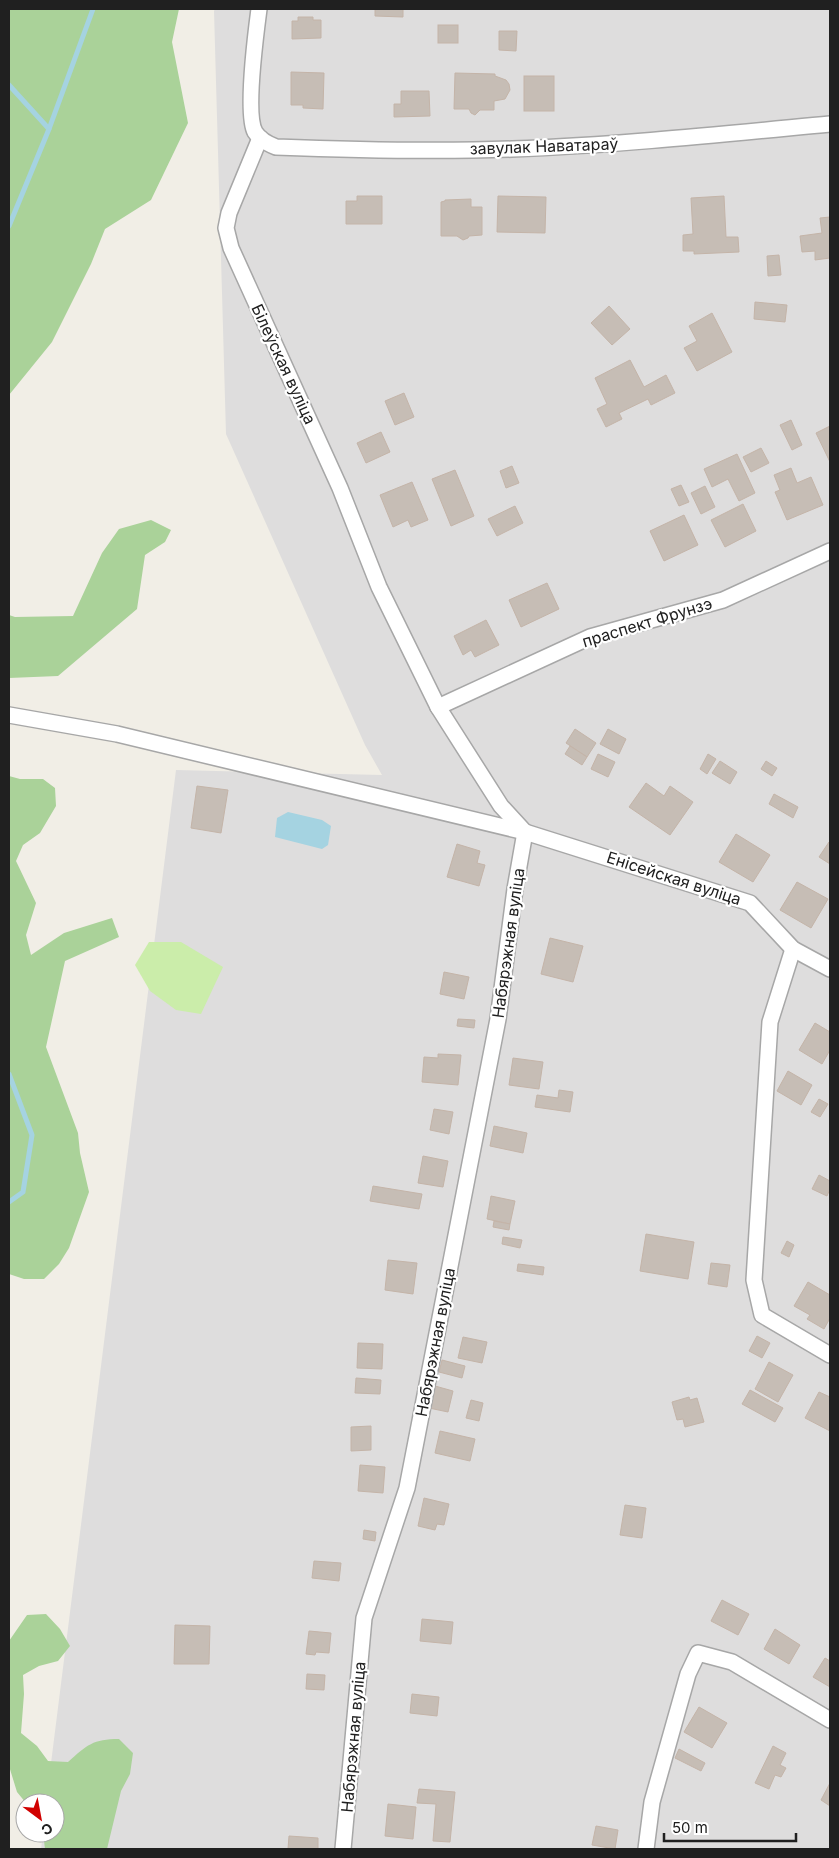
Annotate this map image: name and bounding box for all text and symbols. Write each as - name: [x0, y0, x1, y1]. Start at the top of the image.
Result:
- street label: завулак Наватараў: [469, 133, 619, 159]
- street label: Білеўская вуліца: [247, 301, 321, 427]
- street label: праспект Фрунзэ: [580, 593, 714, 651]
- street label: Енісейская вуліца: [604, 847, 744, 909]
- street label: Набярэжная вуліца: [488, 867, 528, 1019]
- street label: Набярэжная вуліца: [411, 1266, 459, 1418]
- street label: Набярэжная вуліца: [336, 1661, 370, 1813]
- north arrow: [15, 1793, 65, 1843]
- scale bar: [664, 1810, 796, 1842]
- text: 50 m: [672, 1818, 708, 1837]
- text: С: [38, 1819, 56, 1839]

